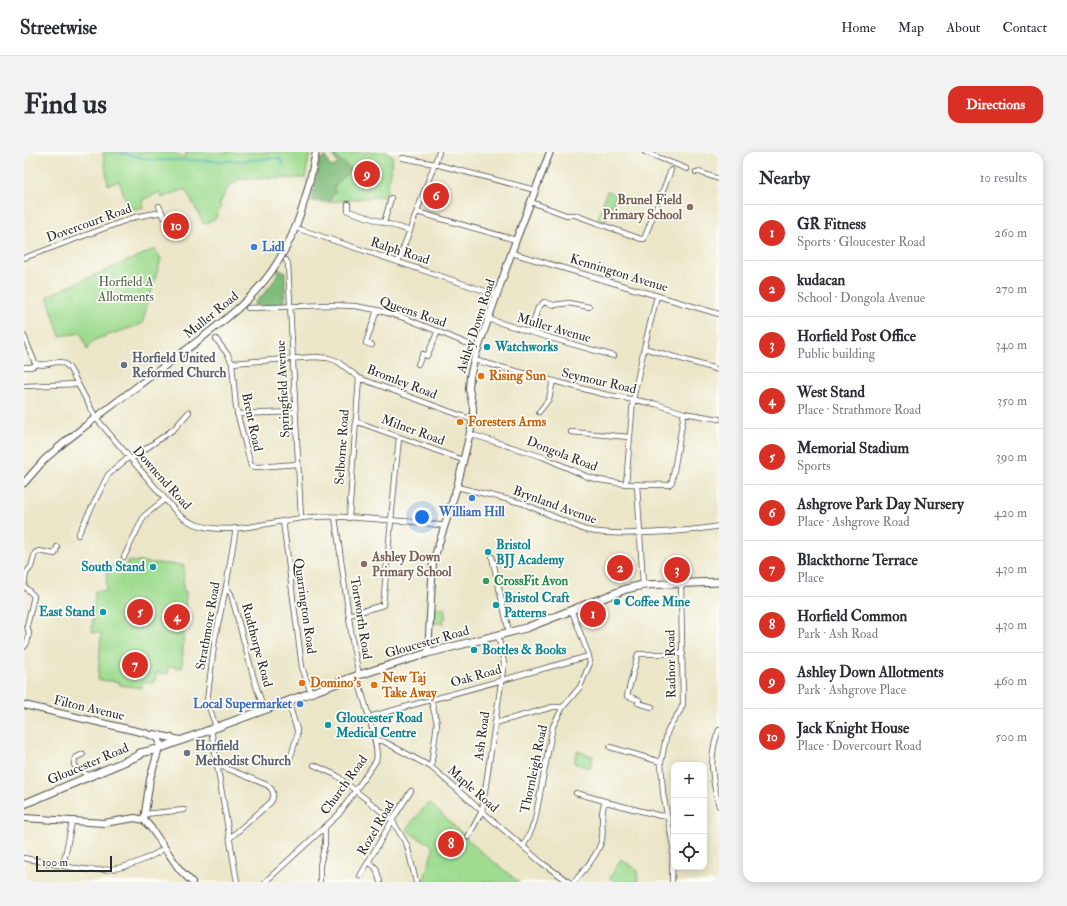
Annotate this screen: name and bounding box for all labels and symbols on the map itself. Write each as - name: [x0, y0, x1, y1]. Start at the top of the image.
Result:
- pin: 9: [354, 159, 380, 189]
- pin: 6: [423, 181, 449, 211]
- place label: Brunel Field Primary School: [602, 192, 683, 224]
- street label: Dovercourt Road: [44, 200, 134, 246]
- marker: Brunel Field Primary School: [685, 202, 695, 212]
- pin: 10: [163, 211, 189, 241]
- street label: Ralph Road: [368, 234, 432, 269]
- place label: Lidl: [262, 239, 285, 255]
- marker: Lidl: [249, 242, 259, 252]
- street label: Kennington Avenue: [568, 250, 671, 296]
- park label: Horfield A Allotments: [97, 274, 155, 305]
- street label: Ashley Down Road: [453, 276, 500, 376]
- street label: Muller Road: [180, 288, 242, 342]
- street label: Queens Road: [377, 293, 449, 331]
- street label: Muller Avenue: [515, 310, 593, 346]
- street label: Springfield Avenue: [272, 339, 295, 438]
- place label: Watchworks: [494, 339, 559, 355]
- marker: Watchworks: [482, 342, 492, 352]
- place label: Horfield United Reformed Church: [132, 350, 226, 381]
- marker: Horfield United Reformed Church: [119, 360, 129, 370]
- street label: Bromley Road: [364, 361, 440, 404]
- street label: Seymour Road: [560, 365, 638, 398]
- place label: Rising Sun: [489, 368, 546, 385]
- marker: Rising Sun: [476, 371, 486, 381]
- street label: Brent Road: [238, 391, 266, 453]
- street label: Selborne Road: [331, 408, 353, 485]
- street label: Milner Road: [379, 411, 447, 449]
- place label: Foresters Arms: [468, 414, 547, 430]
- marker: Foresters Arms: [455, 417, 465, 427]
- street label: Dongola Road: [524, 433, 600, 475]
- street label: Downend Road: [129, 443, 195, 513]
- street label: Brynland Avenue: [511, 482, 600, 529]
- marker: William Hill: [467, 493, 477, 503]
- place label: William Hill: [438, 504, 506, 520]
- your location: [412, 507, 432, 527]
- place label: Bristol BJJ Academy: [496, 537, 565, 569]
- marker: Bristol BJJ Academy: [483, 547, 493, 557]
- place label: Ashley Down Primary School: [371, 549, 452, 581]
- pin: 2: [607, 553, 633, 583]
- pin: 3: [664, 555, 690, 585]
- street label: Quarrington Road: [290, 557, 320, 655]
- place label: South Stand: [81, 559, 146, 575]
- marker: Ashley Down Primary School: [359, 559, 369, 569]
- marker: South Stand: [148, 562, 158, 572]
- place label: CrossFit Avon: [494, 573, 568, 589]
- street label: Tortworth Road: [347, 576, 376, 661]
- marker: CrossFit Avon: [481, 576, 491, 586]
- street label: Strathmore Road: [192, 580, 224, 671]
- place label: Bristol Craft Patterns: [504, 590, 570, 621]
- place label: Coffee Mine: [625, 594, 691, 610]
- pin: 5: [127, 597, 153, 627]
- marker: Coffee Mine: [612, 597, 622, 607]
- pin: 1: [580, 599, 606, 629]
- marker: Bristol Craft Patterns: [491, 600, 501, 610]
- street label: Rudthorpe Road: [237, 601, 276, 690]
- pin: 4: [164, 602, 190, 632]
- place label: East Stand: [39, 604, 96, 620]
- marker: East Stand: [98, 607, 108, 617]
- street label: Gloucester Road: [383, 622, 471, 662]
- street label: Radnor Road: [662, 629, 680, 699]
- place label: Bottles & Books: [482, 642, 567, 658]
- marker: Bottles & Books: [469, 645, 479, 655]
- pin: 7: [122, 650, 148, 680]
- street label: Oak Road: [449, 661, 504, 691]
- place label: New Taj Take Away: [381, 670, 438, 702]
- place label: Domino's: [310, 675, 361, 691]
- marker: Domino's: [297, 678, 307, 688]
- marker: New Taj Take Away: [369, 680, 379, 690]
- street label: Filton Avenue: [52, 692, 127, 724]
- place label: Local Supermarket: [193, 696, 293, 713]
- marker: Local Supermarket: [295, 699, 305, 709]
- place label: Gloucester Road Medical Centre: [335, 710, 423, 741]
- street label: Ash Road: [471, 710, 493, 763]
- marker: Gloucester Road Medical Centre: [323, 720, 333, 730]
- street label: Thornleigh Road: [517, 723, 551, 814]
- place label: Horfield Methodist Church: [194, 738, 291, 769]
- street label: Gloucester Road: [45, 739, 132, 788]
- marker: Horfield Methodist Church: [182, 748, 192, 758]
- street label: Church Road: [317, 752, 371, 818]
- street label: Maple Road: [443, 762, 502, 817]
- street label: Rozel Road: [354, 797, 398, 858]
- pin: 8: [438, 829, 464, 859]
- scale bar: [36, 854, 112, 873]

